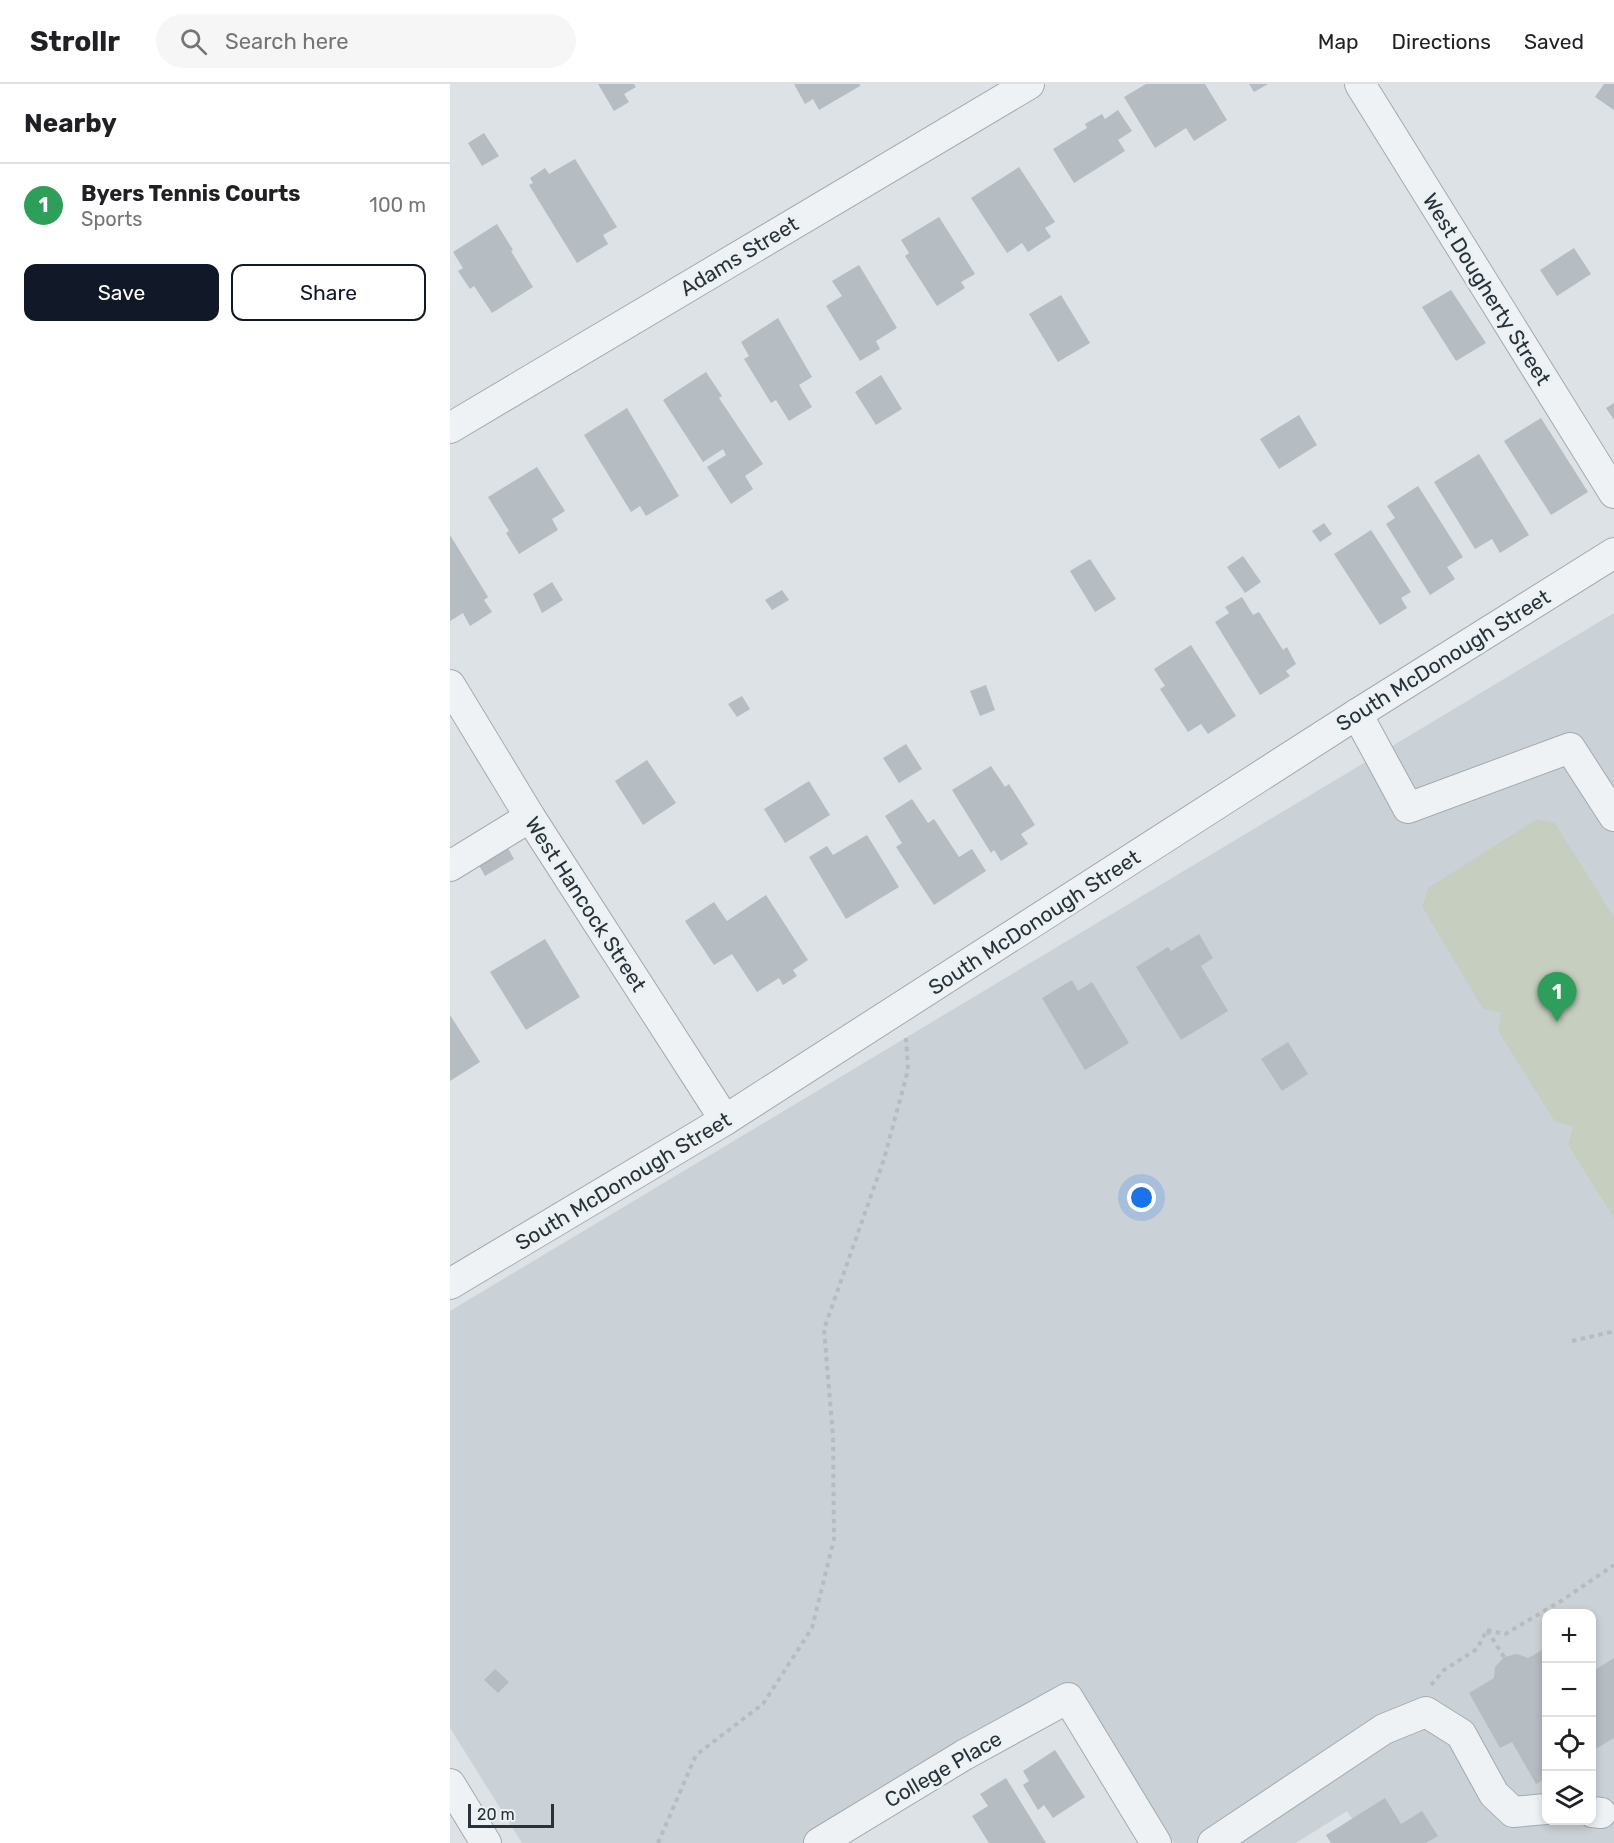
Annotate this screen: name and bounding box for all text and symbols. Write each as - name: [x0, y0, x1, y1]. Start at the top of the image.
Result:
- search box: [156, 14, 576, 68]
- text: Strollr: [30, 25, 120, 58]
- icon: search: [177, 25, 210, 58]
- text: Search here: [225, 28, 348, 55]
- text: Map: [1318, 29, 1359, 54]
- text: Directions: [1392, 29, 1491, 54]
- text: Saved: [1524, 29, 1584, 54]
- text: Nearby: [24, 108, 117, 139]
- text: Byers Tennis Courts: [81, 180, 300, 207]
- street label: West Dougherty Street: [1418, 188, 1556, 390]
- text: 1: [39, 193, 48, 217]
- text: 100 m: [369, 193, 426, 217]
- text: Sports: [81, 207, 142, 231]
- street label: Adams Street: [675, 211, 803, 301]
- button: Save: [24, 264, 219, 321]
- button: Share: [231, 264, 426, 321]
- street label: South McDonough Street: [1332, 584, 1554, 736]
- street label: West Hancock Street: [520, 812, 652, 996]
- street label: South McDonough Street: [923, 844, 1145, 1000]
- pin: 1: [1538, 972, 1576, 1022]
- street label: South McDonough Street: [511, 1107, 735, 1255]
- your location: [1127, 1183, 1156, 1212]
- map controls: [1542, 1609, 1596, 1825]
- button: +: [1542, 1609, 1596, 1663]
- button: −: [1542, 1663, 1596, 1717]
- button: locate: [1542, 1717, 1596, 1771]
- street label: College Place: [880, 1725, 1006, 1813]
- button: layers: [1542, 1771, 1596, 1825]
- scale bar: [468, 1801, 554, 1828]
- text: 20 m: [477, 1805, 515, 1824]

